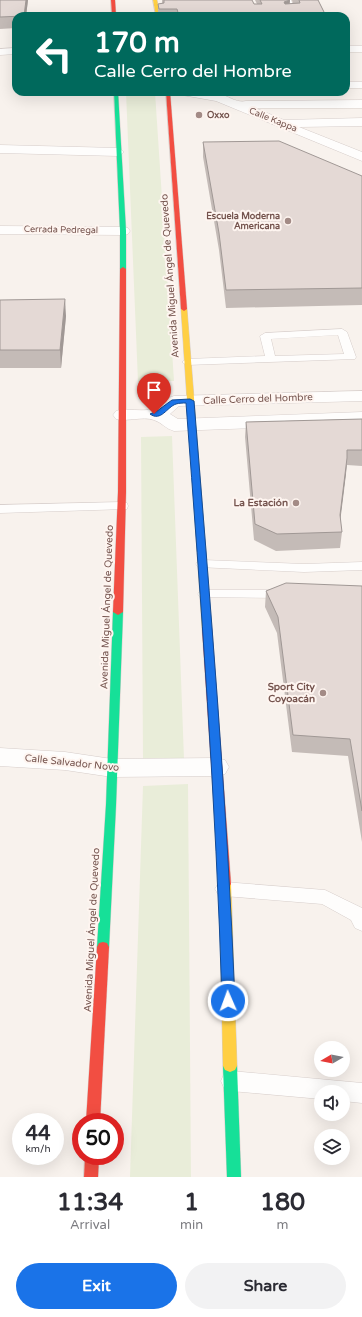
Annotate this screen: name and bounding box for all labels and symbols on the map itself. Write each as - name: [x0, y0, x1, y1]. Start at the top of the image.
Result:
- street label: Calle Kappa: [247, 105, 299, 135]
- marker: Oxxo: [194, 110, 204, 120]
- place label: Oxxo: [207, 110, 230, 121]
- street label: Avenida Miguel Ángel de Quevedo: [158, 194, 182, 358]
- place label: Escuela Moderna Americana: [206, 211, 280, 232]
- marker: Escuela Moderna Americana: [283, 216, 293, 226]
- street label: Cerrada Pedregal: [24, 224, 98, 236]
- pin: [137, 373, 171, 414]
- street label: Calle Cerro del Hombre: [203, 391, 313, 407]
- place label: La Estación: [234, 497, 288, 509]
- marker: La Estación: [291, 498, 301, 508]
- street label: Avenida Miguel Ángel de Quevedo: [98, 525, 116, 689]
- place label: Sport City Coyoacán: [268, 681, 316, 705]
- marker: Sport City Coyoacán: [318, 688, 328, 698]
- street label: Calle Salvador Novo: [24, 752, 120, 774]
- street label: Avenida Miguel Ángel de Quevedo: [82, 848, 102, 1012]
- position arrow: [207, 980, 249, 1022]
- north arrow: [314, 1041, 350, 1077]
- speed limit sign: 50: [72, 1113, 124, 1165]

